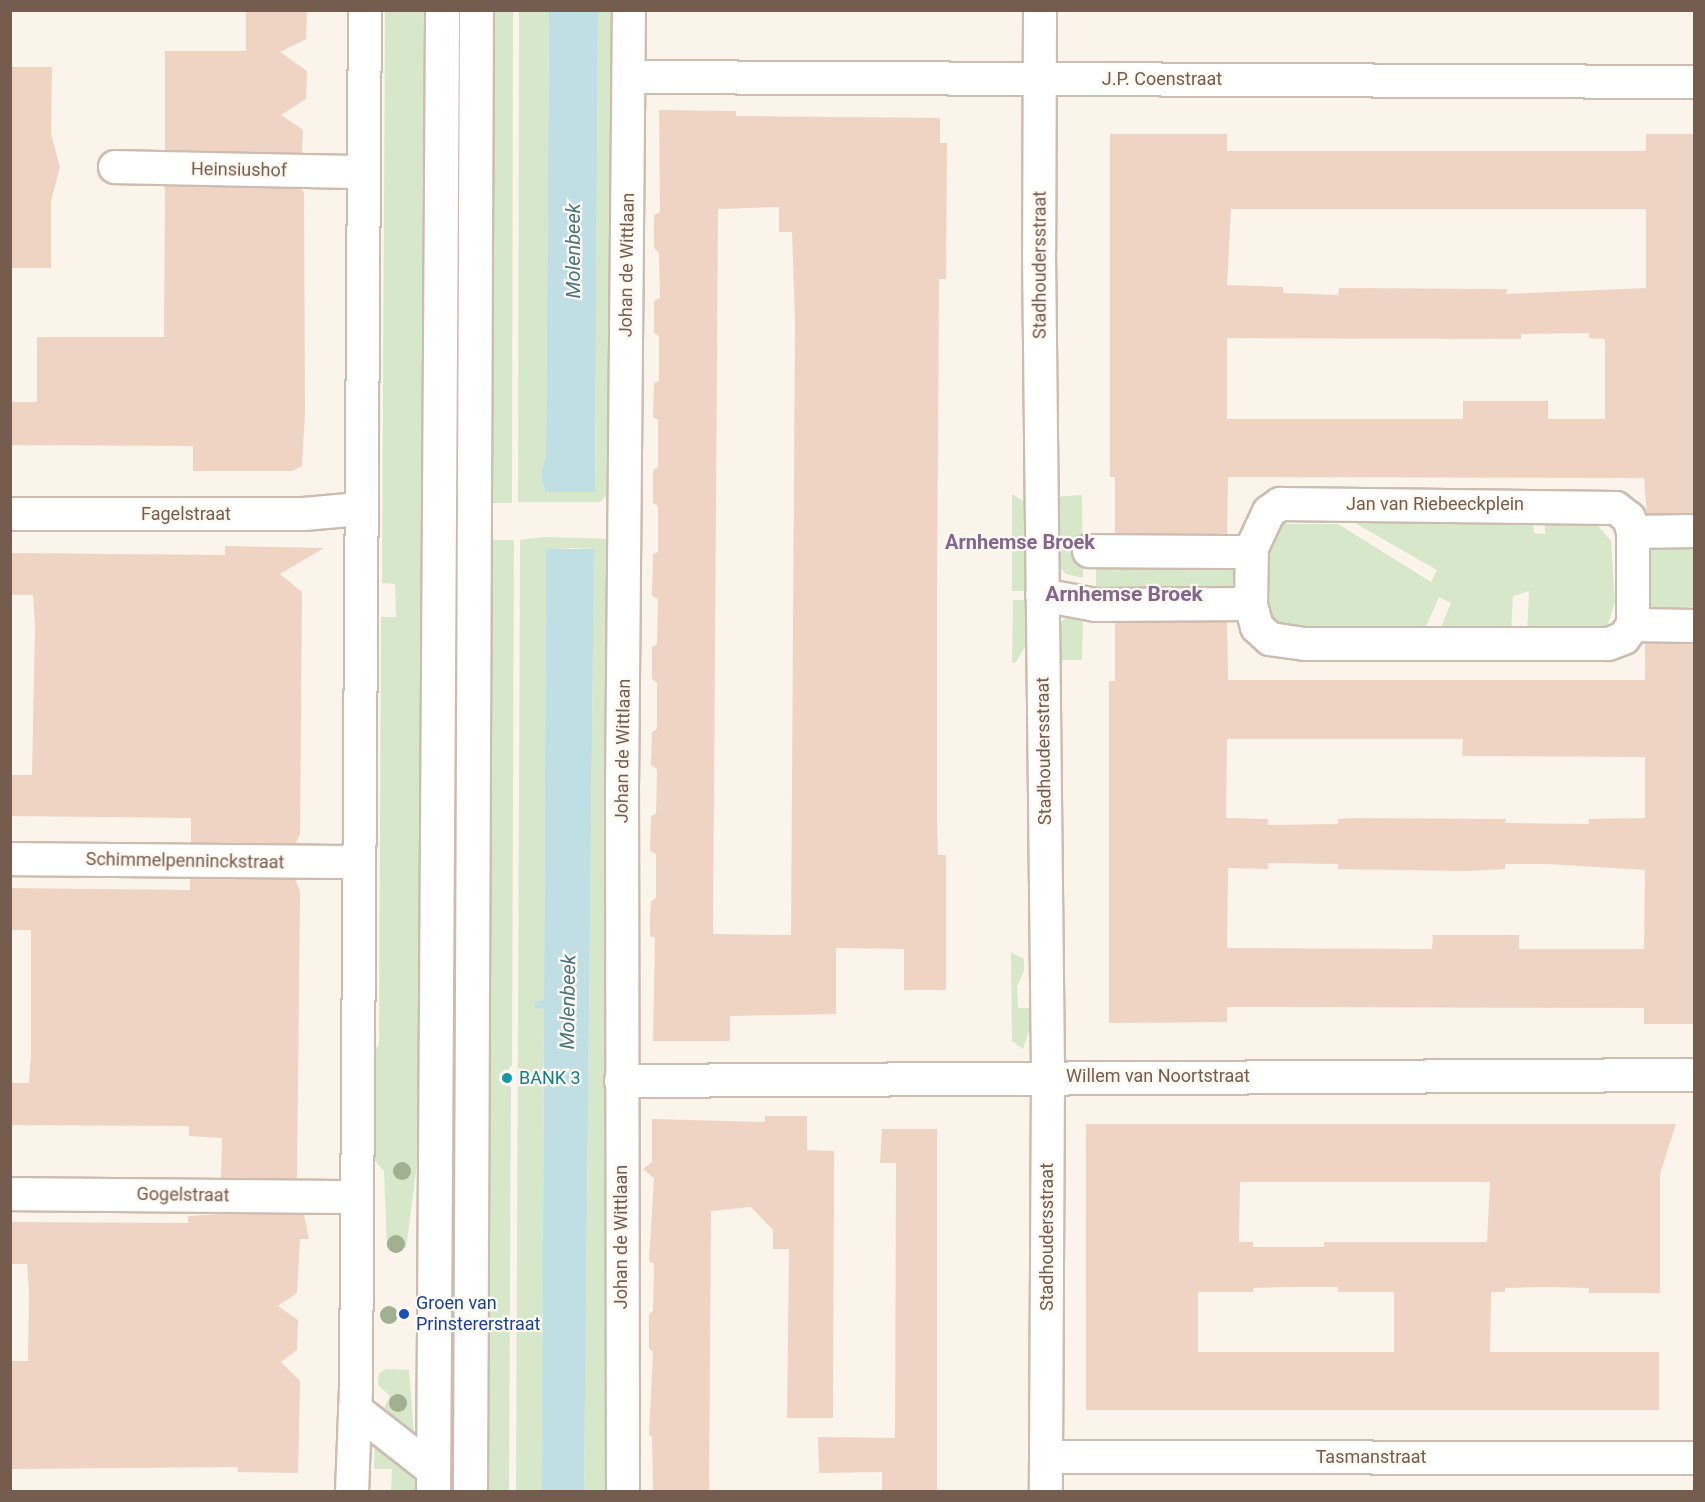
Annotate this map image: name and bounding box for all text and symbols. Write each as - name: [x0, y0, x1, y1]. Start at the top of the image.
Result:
- street label: J.P. Coenstraat: [1102, 68, 1222, 90]
- street label: Heinsiushof: [191, 158, 287, 182]
- street label: Stadhoudersstraat: [1029, 191, 1051, 339]
- street label: Johan de Wittlaan: [615, 193, 639, 337]
- water label: Molenbeek: [561, 203, 585, 299]
- street label: Jan van Riebeeckplein: [1346, 493, 1524, 515]
- street label: Fagelstraat: [141, 503, 231, 525]
- district label: Arnhemse Broek: [945, 530, 1095, 554]
- district label: Arnhemse Broek: [1045, 581, 1203, 607]
- street label: Stadhoudersstraat: [1032, 677, 1056, 825]
- street label: Johan de Wittlaan: [611, 679, 635, 823]
- street label: Schimmelpenninckstraat: [85, 848, 285, 874]
- water label: Molenbeek: [555, 954, 581, 1050]
- street label: Willem van Noortstraat: [1066, 1065, 1250, 1087]
- place label: BANK 3: [519, 1067, 581, 1089]
- marker: BANK 3: [500, 1071, 514, 1085]
- street label: Stadhoudersstraat: [1036, 1163, 1058, 1311]
- street label: Johan de Wittlaan: [610, 1165, 632, 1309]
- street label: Gogelstraat: [136, 1183, 230, 1207]
- place label: Groen van Prinstererstraat: [416, 1293, 540, 1336]
- marker: Groen van Prinstererstraat: [397, 1307, 411, 1321]
- street label: Tasmanstraat: [1316, 1446, 1426, 1468]

